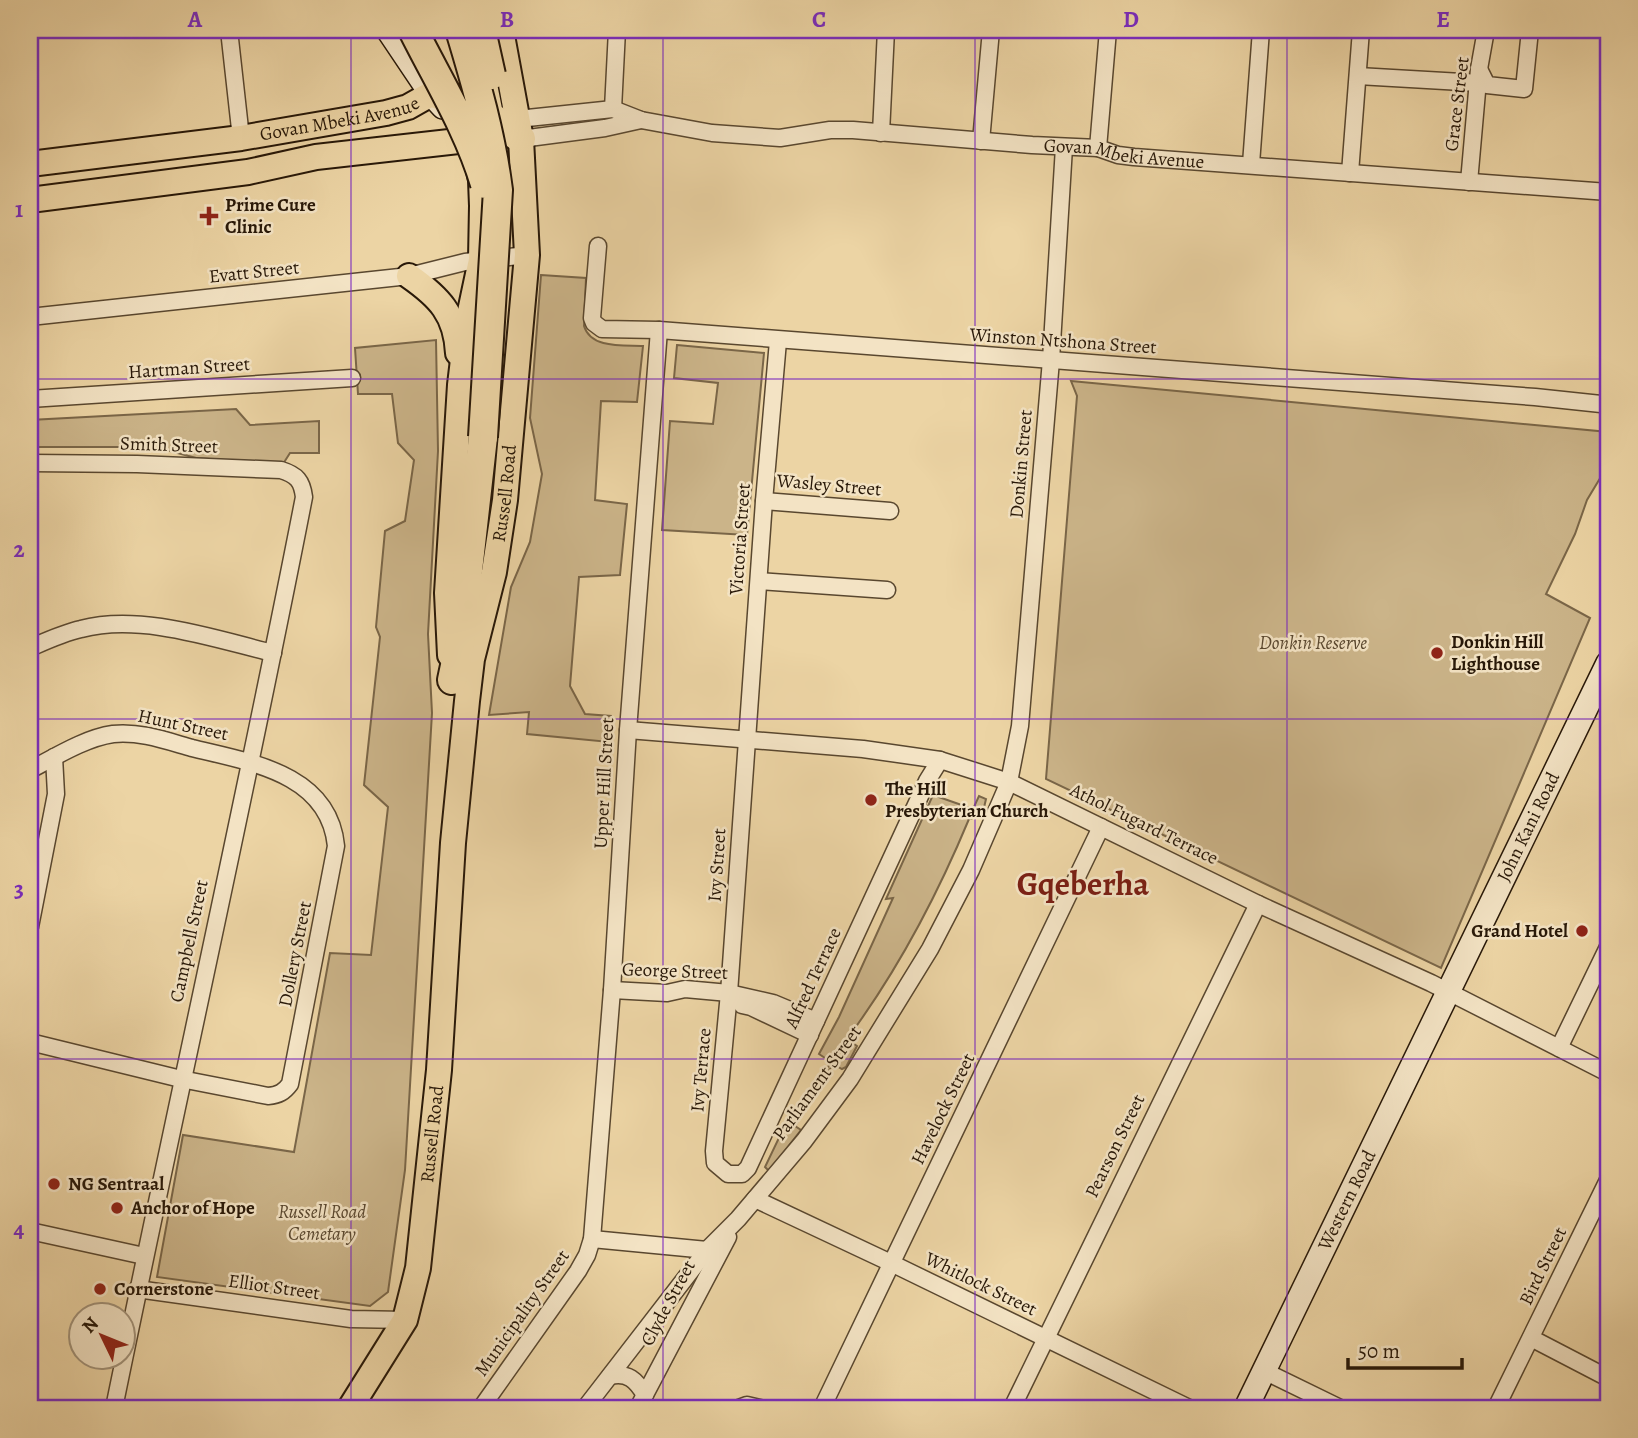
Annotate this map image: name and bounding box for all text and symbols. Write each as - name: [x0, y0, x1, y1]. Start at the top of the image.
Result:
- text: A: [187, 4, 203, 35]
- text: B: [500, 4, 514, 35]
- text: C: [812, 4, 826, 35]
- text: D: [1123, 4, 1139, 35]
- text: E: [1436, 4, 1450, 35]
- street label: Grace Street: [1438, 55, 1476, 153]
- street label: Govan Mbeki Avenue: [258, 90, 424, 148]
- street label: Govan Mbeki Avenue: [1043, 133, 1205, 175]
- place label: Prime Cure Clinic: [225, 192, 316, 240]
- text: 1: [15, 194, 23, 225]
- marker: Prime Cure Clinic: [199, 206, 219, 226]
- street label: Evatt Street: [208, 254, 300, 290]
- street label: Winston Ntshona Street: [968, 321, 1157, 360]
- street label: Hartman Street: [127, 351, 251, 385]
- street label: Donkin Street: [1003, 409, 1039, 519]
- street label: Smith Street: [120, 430, 218, 460]
- street label: Russell Road: [486, 443, 523, 544]
- street label: Wasley Street: [775, 467, 882, 503]
- street label: Victoria Street: [723, 482, 757, 597]
- text: 2: [13, 534, 25, 565]
- place label: Donkin Hill Lighthouse: [1451, 629, 1544, 677]
- park label: Donkin Reserve: [1259, 630, 1367, 656]
- marker: Donkin Hill Lighthouse: [1429, 645, 1445, 661]
- street label: Hunt Street: [135, 703, 231, 747]
- street label: Upper Hill Street: [588, 717, 620, 849]
- street label: John Kani Road: [1491, 767, 1566, 886]
- place label: The Hill Presbyterian Church: [885, 776, 1049, 824]
- street label: Athol Fugard Terrace: [1065, 776, 1222, 871]
- marker: The Hill Presbyterian Church: [863, 792, 879, 808]
- street label: Ivy Street: [701, 827, 733, 903]
- district label: Gqeberha: [1017, 861, 1149, 906]
- text: 3: [14, 874, 24, 905]
- street label: Campbell Street: [163, 877, 215, 1005]
- street label: Dollery Street: [272, 899, 318, 1009]
- place label: Grand Hotel: [1471, 918, 1568, 944]
- street label: Alfred Terrace: [778, 923, 848, 1034]
- marker: Grand Hotel: [1574, 923, 1590, 939]
- street label: George Street: [622, 956, 728, 986]
- street label: Parliament Street: [766, 1020, 868, 1146]
- street label: Ivy Terrace: [684, 1027, 718, 1113]
- street label: Havelock Street: [905, 1049, 981, 1169]
- street label: Russell Road: [414, 1083, 450, 1184]
- street label: Pearson Street: [1079, 1090, 1151, 1202]
- street label: Western Road: [1311, 1145, 1383, 1256]
- place label: NG Sentraal: [68, 1171, 164, 1197]
- marker: NG Sentraal: [46, 1176, 62, 1192]
- place label: Anchor of Hope: [130, 1195, 255, 1221]
- park label: Russell Road Cemetary: [278, 1199, 366, 1247]
- marker: Anchor of Hope: [109, 1200, 125, 1216]
- text: 4: [14, 1214, 25, 1245]
- street label: Bird Street: [1513, 1222, 1573, 1310]
- street label: Municipality Street: [469, 1244, 575, 1382]
- street label: Whitlock Street: [920, 1245, 1041, 1322]
- street label: Clyde Street: [634, 1255, 702, 1351]
- street label: Elliot Street: [227, 1268, 321, 1306]
- place label: Cornerstone: [114, 1276, 214, 1302]
- marker: Cornerstone: [92, 1281, 108, 1297]
- north arrow: [66, 1302, 136, 1372]
- text: N: [76, 1311, 105, 1339]
- scale bar: [1348, 1326, 1461, 1370]
- text: 50 m: [1358, 1337, 1400, 1365]

